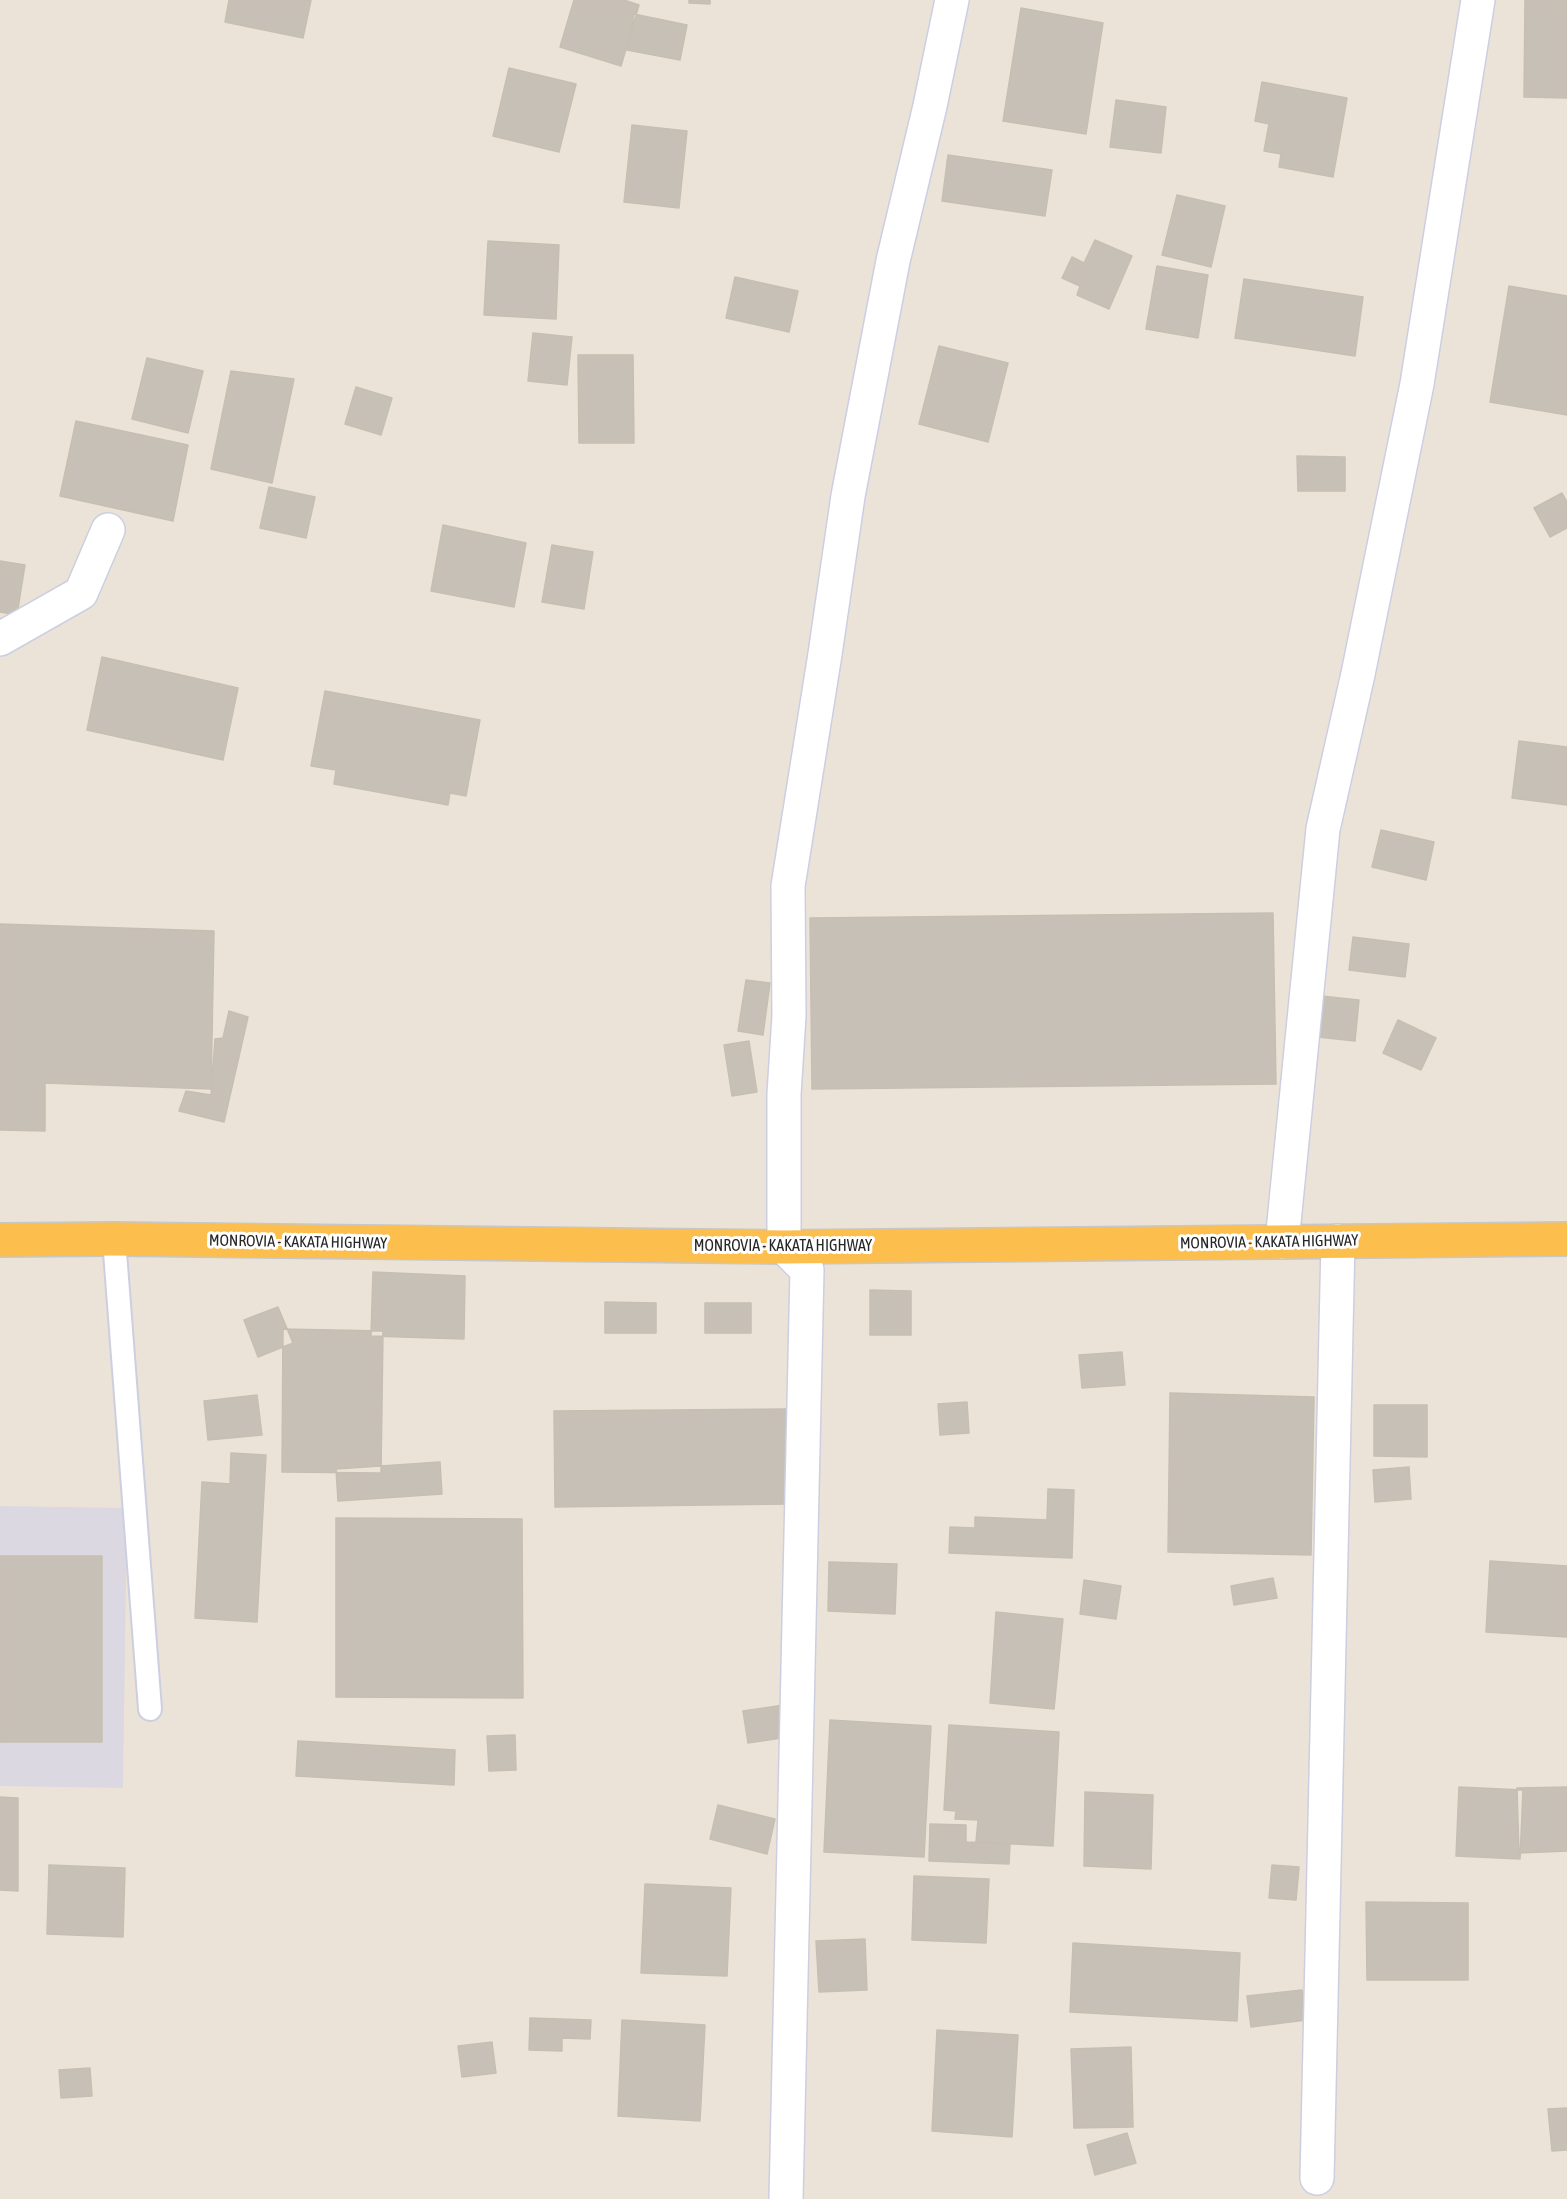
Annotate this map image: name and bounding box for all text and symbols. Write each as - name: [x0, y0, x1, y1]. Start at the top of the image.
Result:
- street label: MONROVIA - KAKATA HIGHWAY: [209, 1231, 387, 1253]
- street label: MONROVIA - KAKATA HIGHWAY: [1180, 1231, 1358, 1253]
- street label: MONROVIA - KAKATA HIGHWAY: [694, 1236, 872, 1256]

